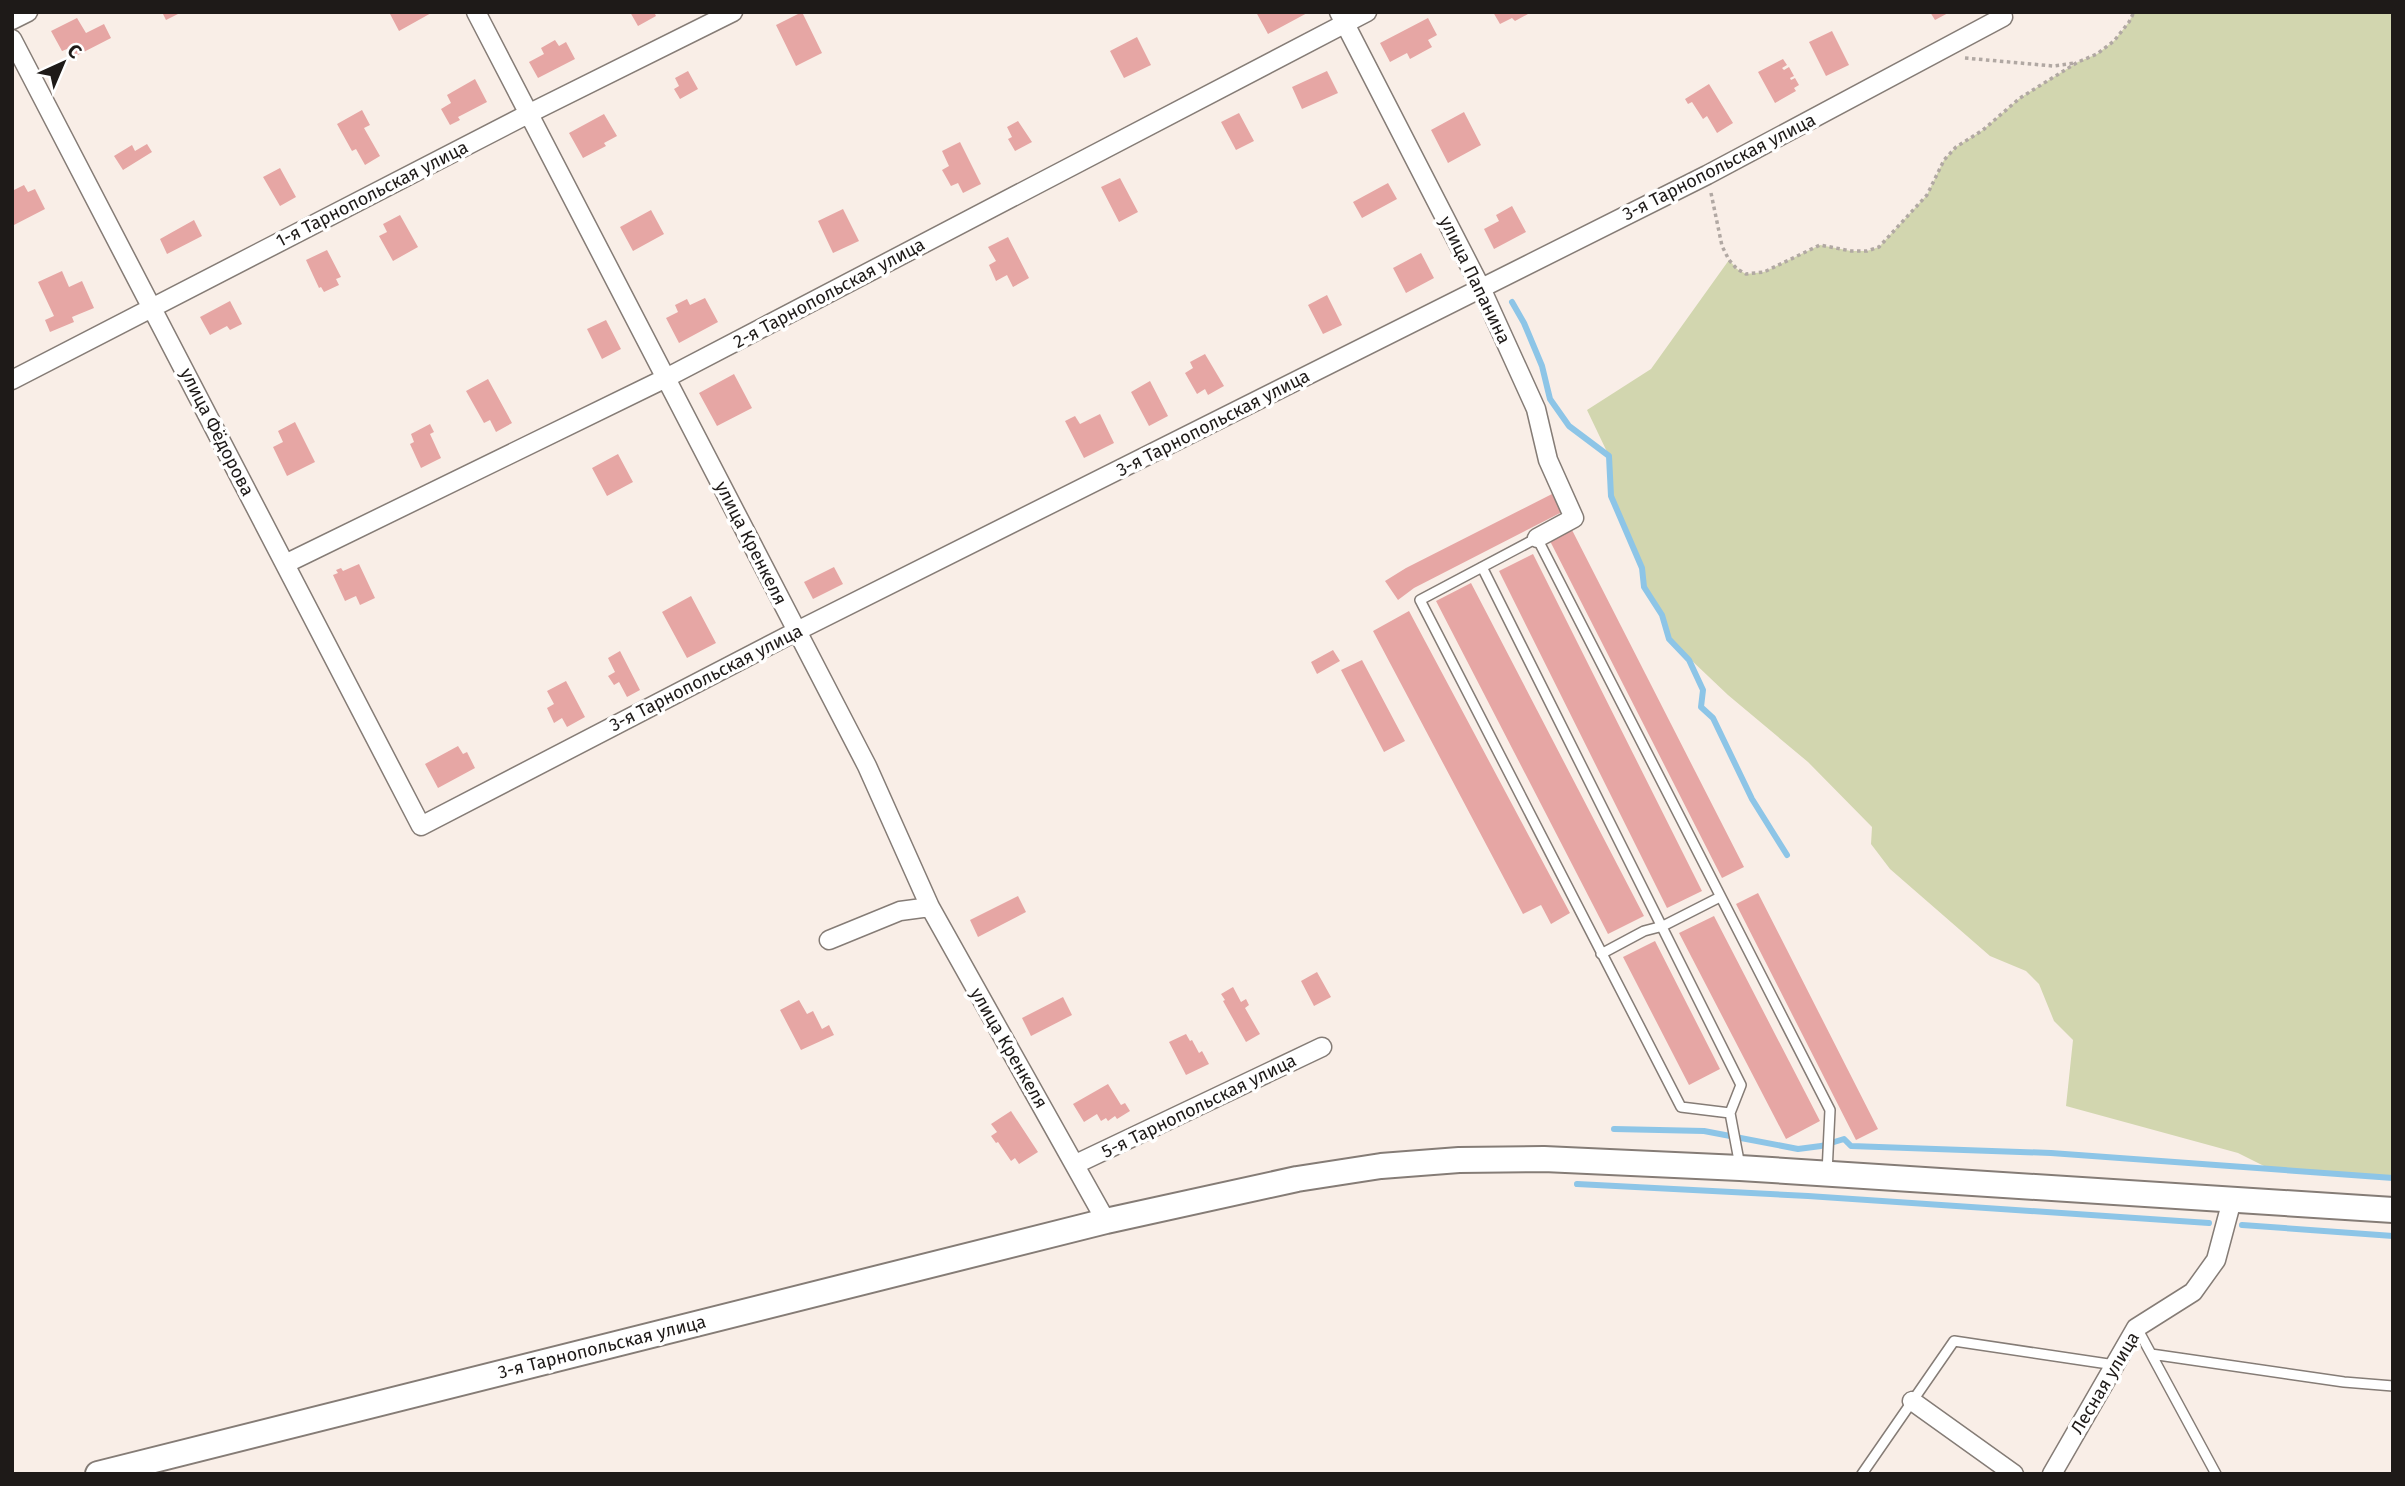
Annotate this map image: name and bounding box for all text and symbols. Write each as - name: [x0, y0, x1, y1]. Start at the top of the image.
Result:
- north arrow: [28, 28, 98, 98]
- text: С: [63, 39, 86, 63]
- street label: 3-я Тарнопольская улица: [1619, 109, 1819, 225]
- street label: 1-я Тарнопольская улица: [272, 136, 472, 252]
- street label: улица Папанина: [1435, 213, 1515, 347]
- street label: 2-я Тарнопольская улица: [730, 233, 928, 353]
- street label: улица Фёдорова: [175, 364, 259, 500]
- street label: 3-я Тарнопольская улица: [1113, 365, 1313, 481]
- street label: улица Кренкеля: [710, 478, 792, 608]
- street label: 3-я Тарнопольская улица: [606, 620, 806, 736]
- street label: улица Кренкеля: [966, 984, 1052, 1112]
- street label: 5-я Тарнопольская улица: [1098, 1049, 1300, 1163]
- street label: 3-я Тарнопольская улица: [496, 1310, 708, 1384]
- street label: Лесная улица: [2066, 1328, 2144, 1438]

